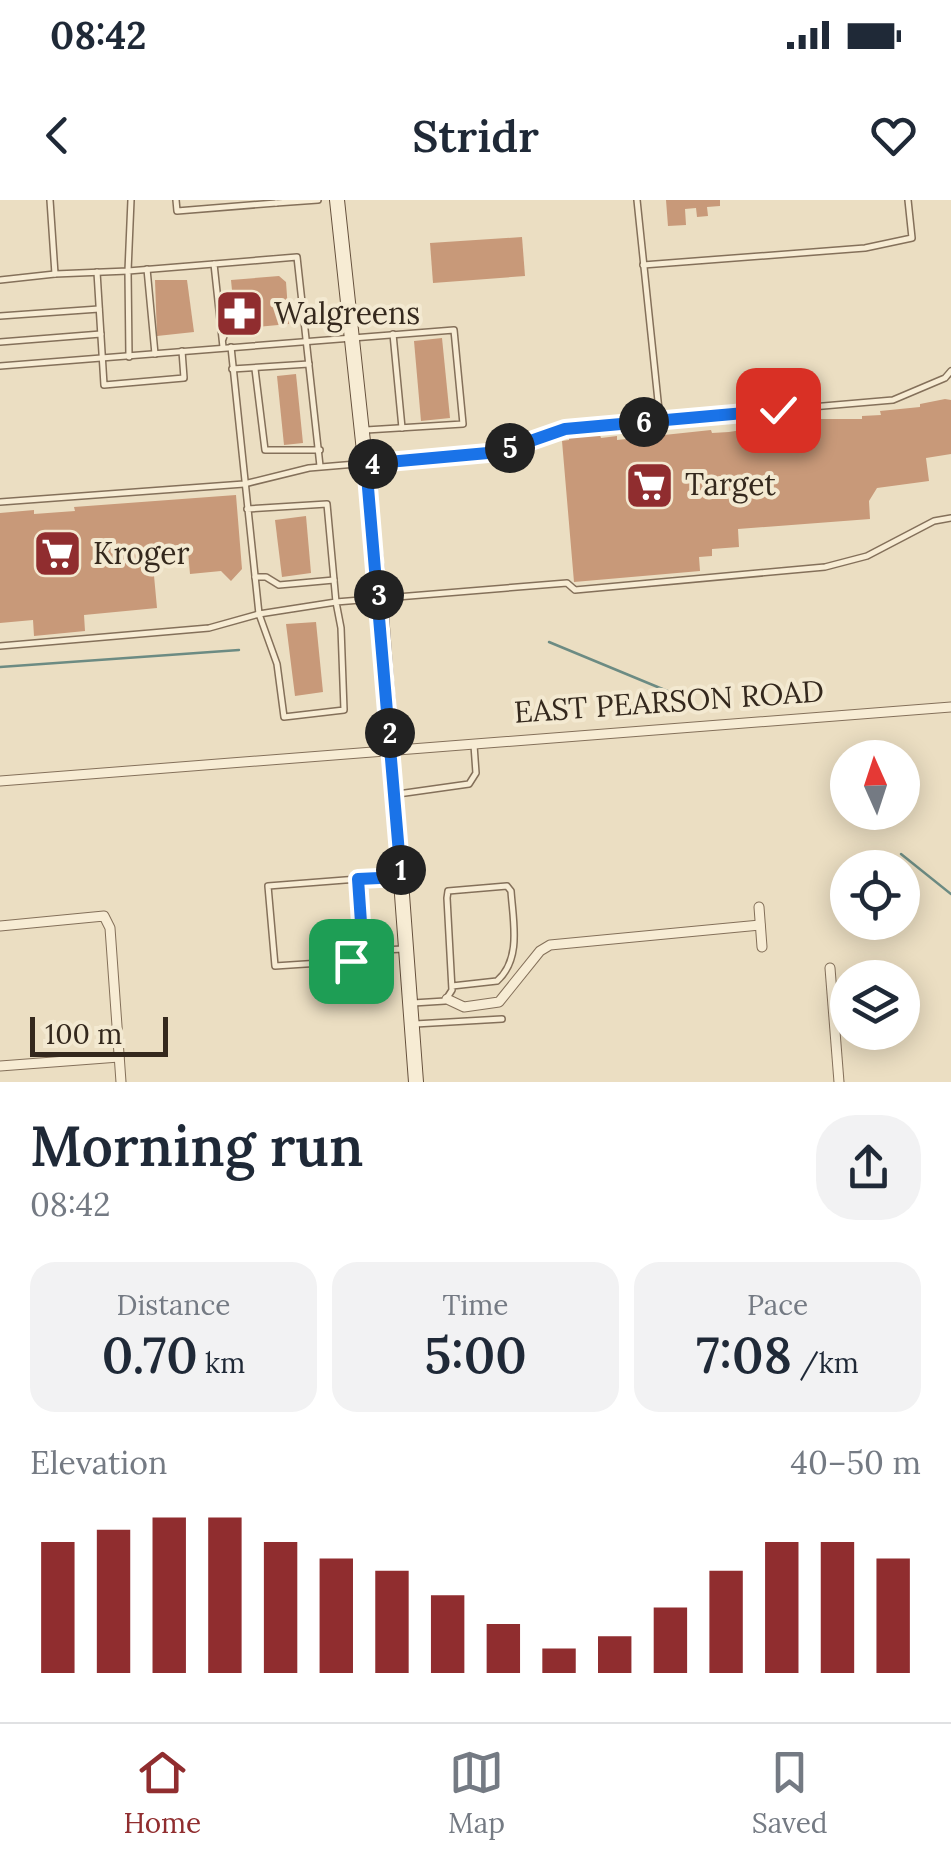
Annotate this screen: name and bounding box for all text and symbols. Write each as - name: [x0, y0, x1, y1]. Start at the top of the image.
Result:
- text: 08:42: [50, 11, 146, 59]
- text: Stridr: [412, 107, 539, 164]
- icon: back: [30, 108, 85, 163]
- icon: heart: [866, 108, 921, 163]
- pharmacy icon: Walgreens: [213, 288, 265, 340]
- place label: Walgreens: [274, 294, 420, 333]
- pin: [736, 368, 821, 453]
- icon: check: [751, 383, 806, 438]
- pin: 6: [619, 397, 669, 447]
- text: 6: [636, 404, 652, 440]
- pin: 5: [485, 423, 535, 473]
- text: 5: [502, 430, 518, 466]
- pin: 4: [348, 439, 398, 489]
- text: 4: [365, 446, 381, 482]
- supermarket icon: Target: [624, 459, 676, 511]
- place label: Target: [685, 465, 776, 504]
- supermarket icon: Kroger: [32, 528, 84, 580]
- place label: Kroger: [93, 534, 190, 573]
- pin: 3: [354, 570, 404, 620]
- text: 3: [371, 577, 387, 613]
- street label: EAST PEARSON ROAD: [513, 671, 825, 731]
- pin: 2: [365, 708, 415, 758]
- text: 2: [383, 715, 397, 751]
- north arrow: [830, 740, 920, 830]
- map controls: [830, 740, 920, 1050]
- pin: 1: [376, 845, 426, 895]
- button: locate: [830, 850, 920, 940]
- text: 1: [395, 852, 407, 888]
- pin: [309, 919, 394, 1004]
- icon: arrive: [324, 934, 379, 989]
- button: layers: [830, 960, 920, 1050]
- scale bar: [30, 1012, 168, 1056]
- text: 100 m: [45, 1016, 122, 1052]
- text: Morning run: [30, 1111, 363, 1181]
- button: share: [816, 1115, 921, 1220]
- text: 08:42: [30, 1184, 110, 1225]
- text: Distance: [117, 1287, 230, 1323]
- text: Time: [443, 1287, 509, 1323]
- text: Pace: [747, 1287, 808, 1323]
- text: 0.70: [102, 1323, 198, 1387]
- text: 5:00: [424, 1323, 527, 1387]
- text: 7:08: [696, 1323, 792, 1387]
- text: km: [198, 1345, 245, 1381]
- text: /km: [792, 1345, 859, 1381]
- text: Elevation: [30, 1442, 167, 1483]
- text: 40–50 m: [791, 1442, 921, 1483]
- tab: Home: [123, 1745, 201, 1841]
- tab: Map: [448, 1745, 505, 1841]
- tab: Saved: [752, 1745, 828, 1841]

